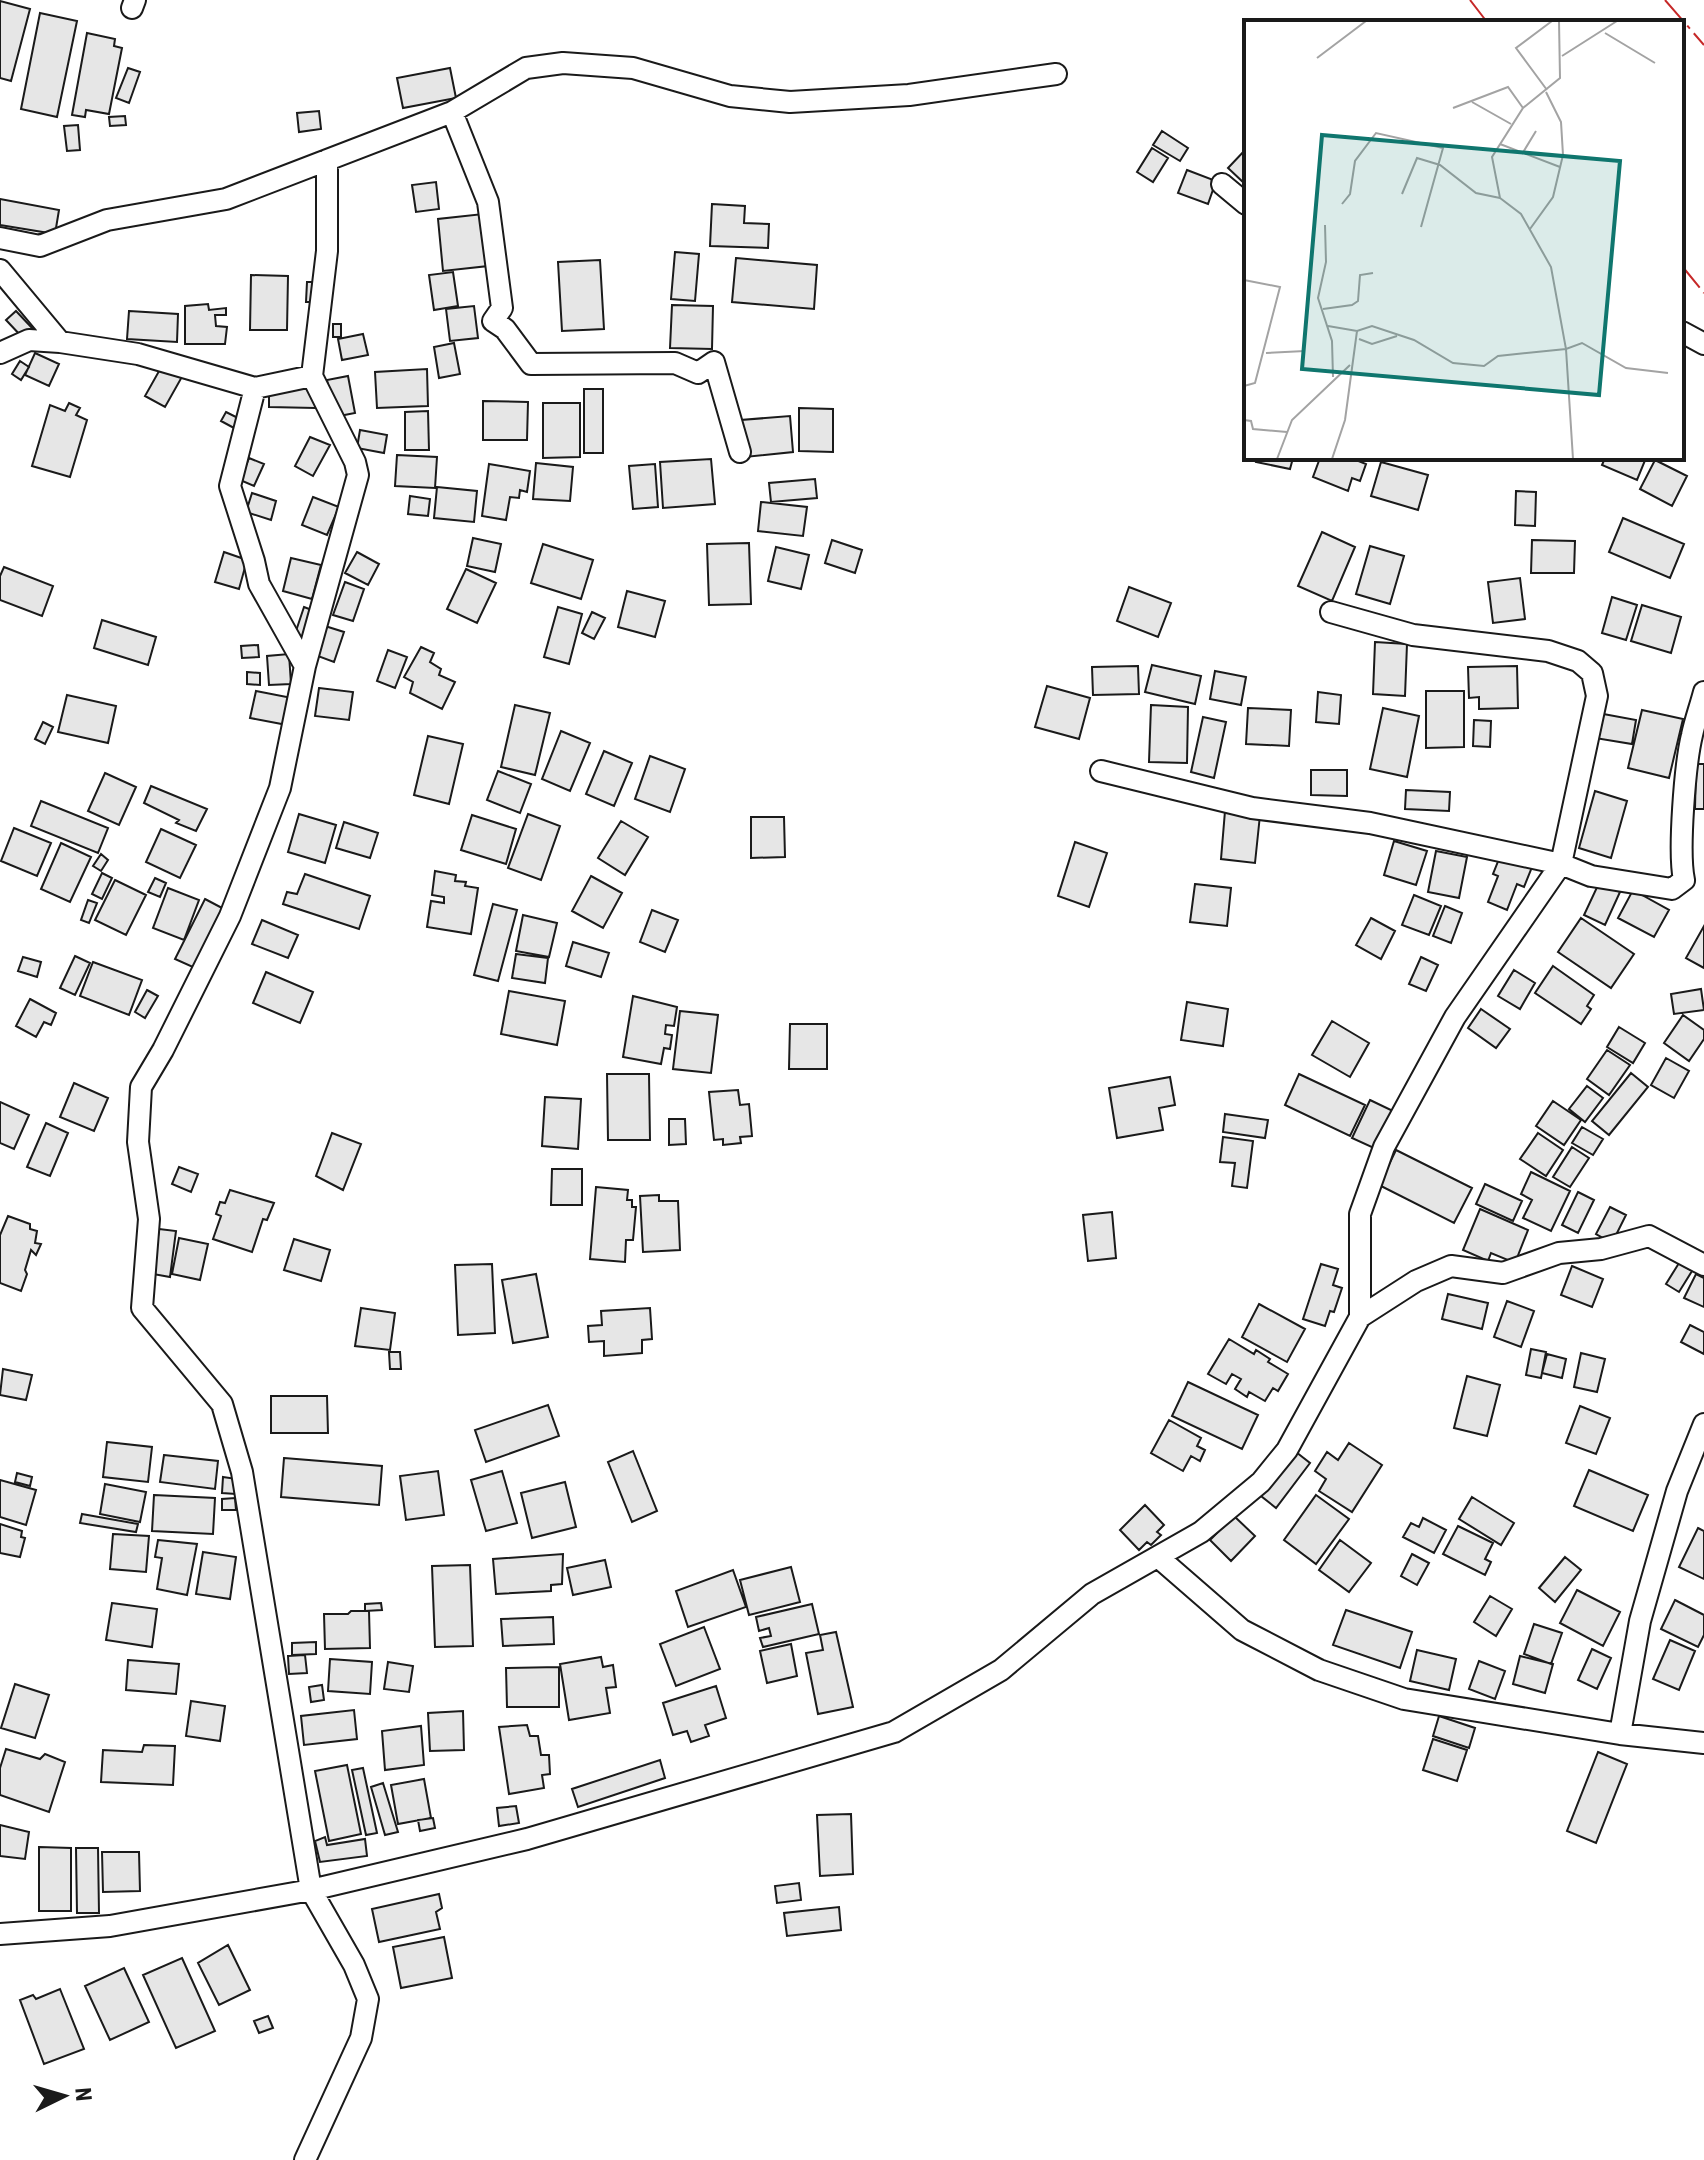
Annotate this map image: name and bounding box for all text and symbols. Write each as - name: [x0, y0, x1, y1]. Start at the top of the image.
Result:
- inset map: [1244, 20, 1684, 460]
- north arrow: [24, 2056, 104, 2136]
- text: N: [70, 2086, 96, 2102]

